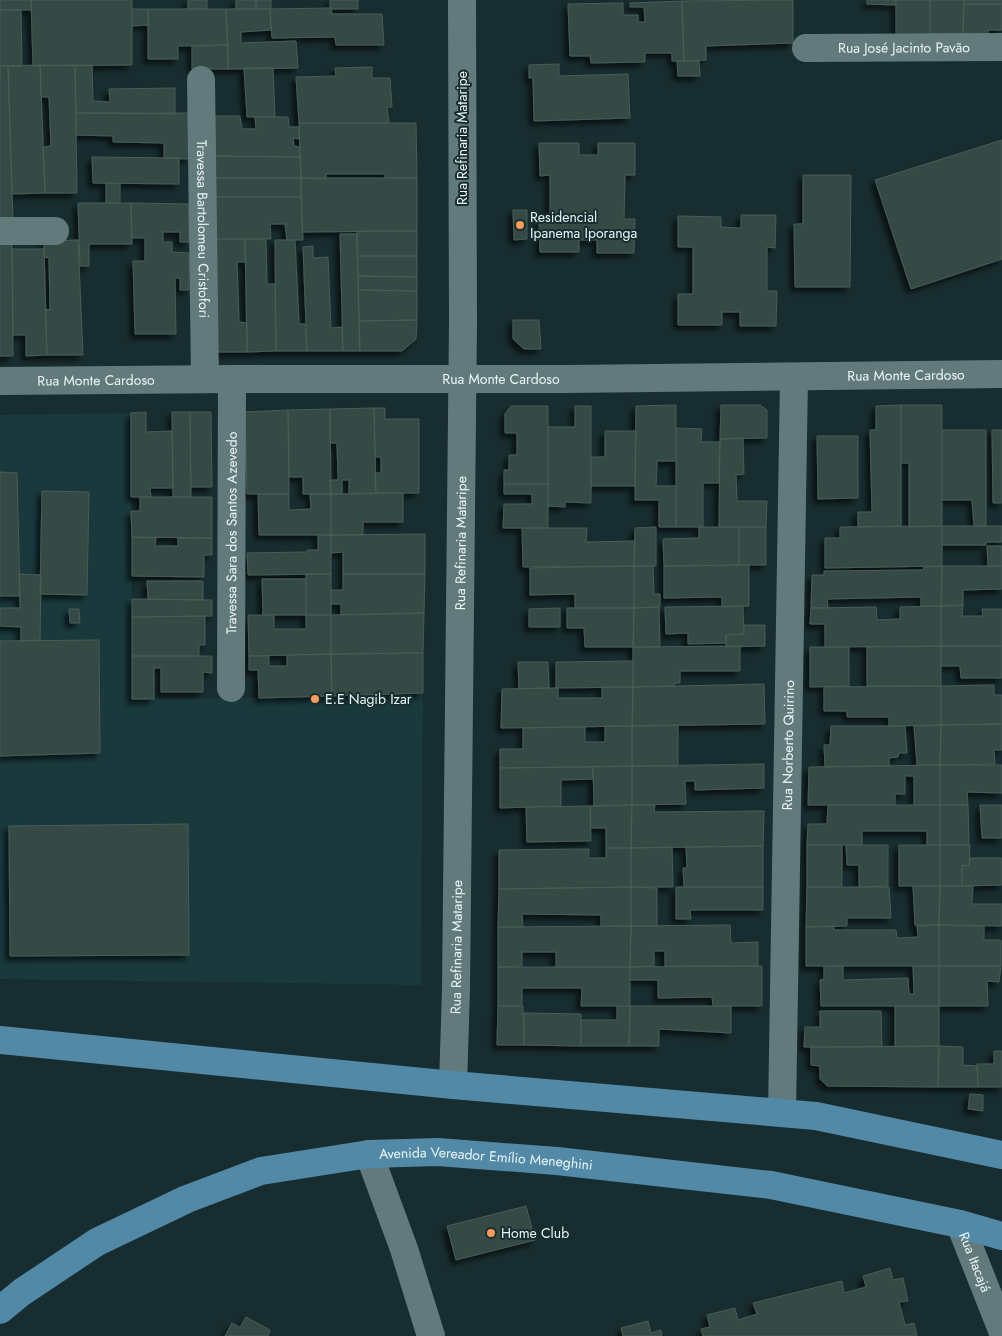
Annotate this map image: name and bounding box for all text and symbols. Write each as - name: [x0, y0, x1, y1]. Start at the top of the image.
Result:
- street label: Rua José Jacinto Pavão: [838, 37, 970, 58]
- street label: Rua Refinaria Mataripe: [452, 71, 472, 205]
- street label: Travessa Bartolomeu Cristofori: [192, 140, 214, 318]
- place label: Residencial Ipanema Iporanga: [530, 207, 637, 243]
- marker: Residencial Ipanema Iporanga: [514, 219, 526, 231]
- street label: Rua Monte Cardoso: [847, 364, 965, 386]
- street label: Rua Monte Cardoso: [442, 369, 560, 389]
- street label: Rua Monte Cardoso: [37, 370, 155, 391]
- street label: Travessa Sara dos Santos Azevedo: [221, 431, 242, 634]
- street label: Rua Refinaria Mataripe: [450, 476, 471, 610]
- street label: Rua Norberto Quirino: [777, 679, 799, 810]
- place label: E.E Nagib Izar: [325, 689, 412, 709]
- marker: E.E Nagib Izar: [309, 693, 321, 705]
- street label: Rua Refinaria Mataripe: [445, 880, 467, 1014]
- street label: Avenida Vereador Emílio Meneghini: [379, 1142, 594, 1175]
- place label: Home Club: [501, 1223, 569, 1243]
- marker: Home Club: [485, 1227, 497, 1239]
- street label: Rua Itacajá: [954, 1229, 996, 1295]

